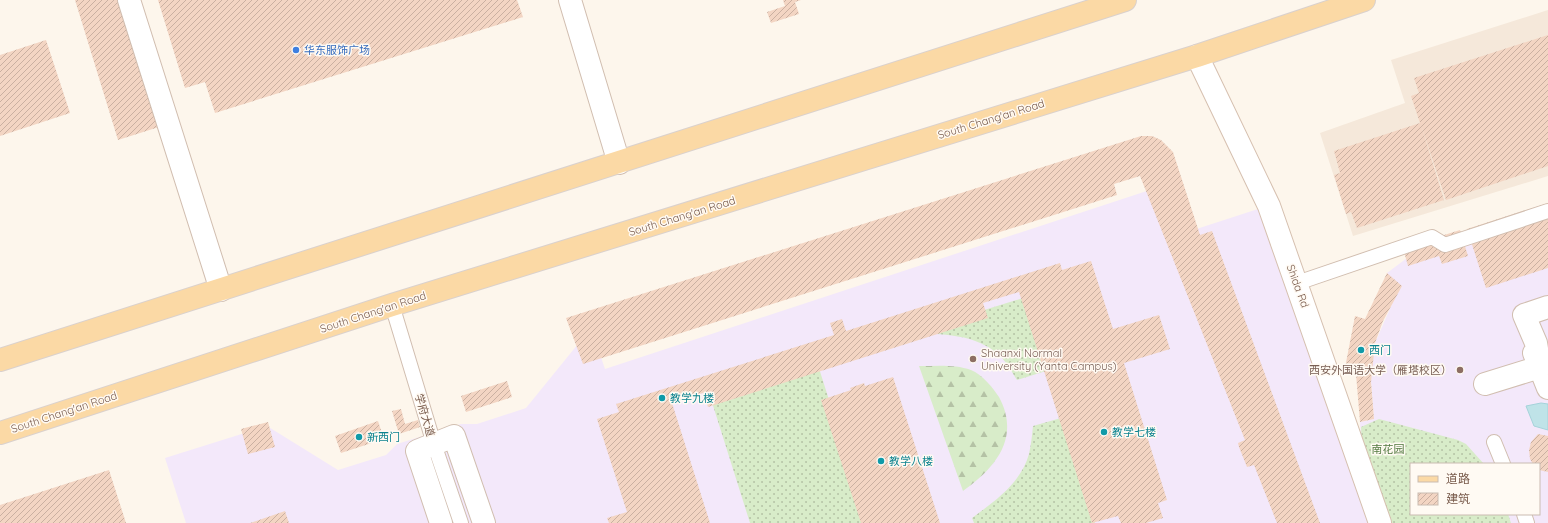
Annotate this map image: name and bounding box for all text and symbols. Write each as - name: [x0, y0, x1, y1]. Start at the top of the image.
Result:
- place label: 华东服饰广场: [304, 43, 370, 57]
- marker: 华东服饰广场: [291, 45, 301, 55]
- street label: South Chang'an Road: [936, 96, 1046, 142]
- street label: South Chang'an Road: [627, 193, 737, 239]
- street label: Shida Rd: [1284, 262, 1312, 310]
- street label: South Chang'an Road: [318, 288, 428, 336]
- place label: 西门: [1369, 343, 1391, 357]
- marker: 西门: [1356, 345, 1366, 355]
- place label: Shaanxi Normal University (Yanta Campus): [981, 346, 1117, 373]
- marker: Shaanxi Normal University (Yanta Campus): [968, 354, 978, 364]
- place label: 西安外国语大学（雁塔校区）: [1309, 363, 1452, 377]
- marker: 西安外国语大学（雁塔校区）: [1455, 365, 1465, 375]
- street label: South Chang'an Road: [9, 388, 119, 436]
- place label: 教学九楼: [670, 391, 714, 405]
- street label: 学府大道: [412, 392, 438, 438]
- marker: 教学九楼: [657, 393, 667, 403]
- place label: 教学七楼: [1112, 425, 1156, 439]
- marker: 教学七楼: [1099, 427, 1109, 437]
- place label: 新西门: [367, 430, 400, 444]
- marker: 新西门: [354, 432, 364, 442]
- park label: 南花园: [1372, 442, 1405, 456]
- place label: 教学八楼: [889, 454, 933, 468]
- marker: 教学八楼: [876, 456, 886, 466]
- legend: [1410, 463, 1540, 515]
- text: 道路: [1446, 471, 1470, 486]
- text: 建筑: [1446, 491, 1470, 506]

